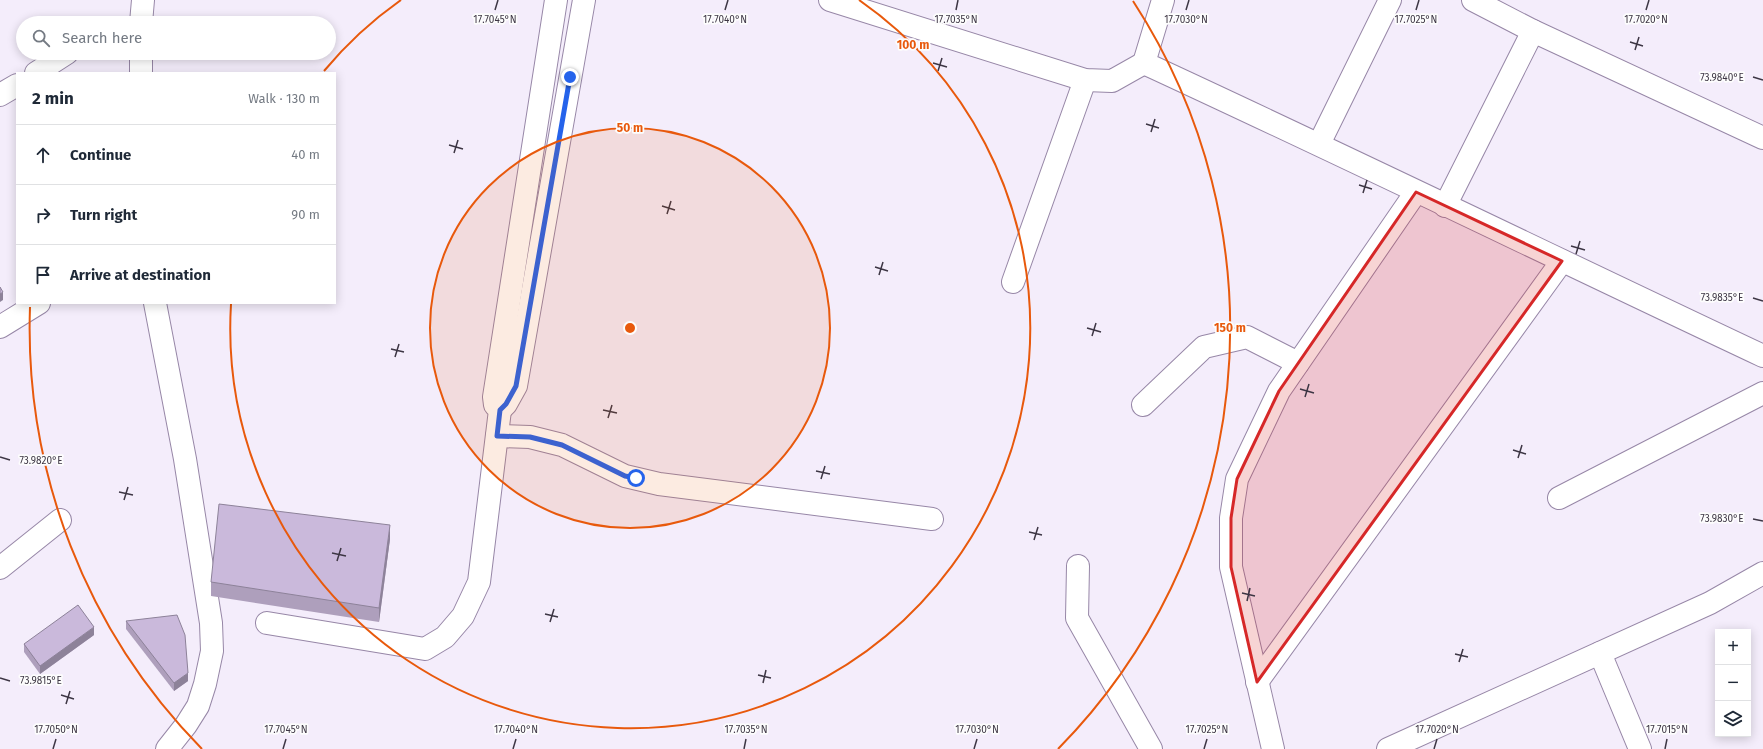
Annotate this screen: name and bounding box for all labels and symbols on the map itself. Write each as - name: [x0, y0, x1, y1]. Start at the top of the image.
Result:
- text: 17.7045°N: [473, 14, 517, 26]
- text: 17.7040°N: [703, 14, 747, 26]
- text: 17.7035°N: [935, 14, 977, 26]
- text: 17.7030°N: [1164, 14, 1208, 26]
- text: 17.7025°N: [1395, 14, 1437, 26]
- text: 17.7020°N: [1624, 14, 1668, 26]
- text: 100 m: [897, 38, 929, 52]
- route end: [561, 68, 579, 86]
- text: 73.9840°E: [1700, 72, 1744, 84]
- text: 50 m: [617, 121, 643, 135]
- text: 73.9835°E: [1701, 292, 1743, 304]
- centre of rings: [623, 321, 637, 335]
- text: 150 m: [1214, 321, 1246, 335]
- text: 73.9820°E: [19, 455, 63, 467]
- route start: [627, 469, 645, 487]
- text: 73.9830°E: [1700, 513, 1744, 525]
- text: 73.9815°E: [20, 675, 62, 687]
- text: 17.7050°N: [34, 724, 78, 736]
- text: 17.7045°N: [264, 724, 308, 736]
- text: 17.7040°N: [494, 724, 538, 736]
- text: 17.7035°N: [725, 724, 767, 736]
- text: 17.7030°N: [955, 724, 999, 736]
- text: 17.7025°N: [1186, 724, 1228, 736]
- text: 17.7020°N: [1415, 724, 1459, 736]
- text: 17.7015°N: [1646, 724, 1688, 736]

